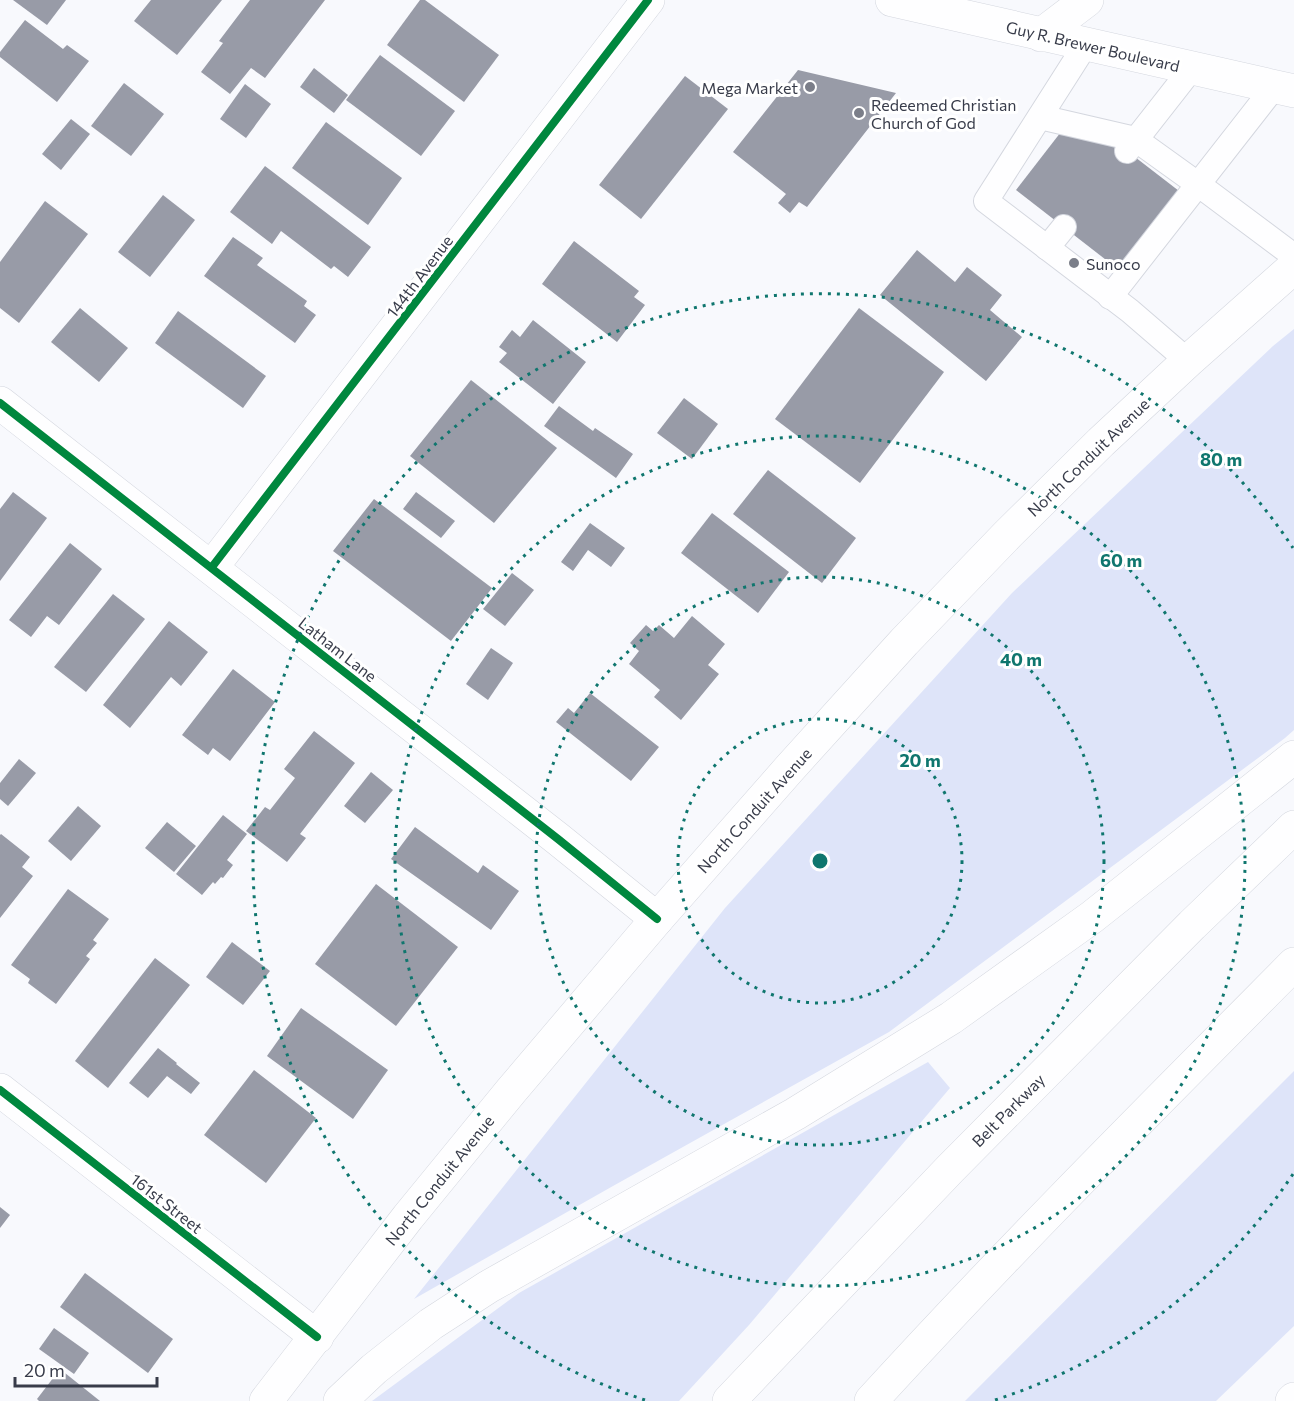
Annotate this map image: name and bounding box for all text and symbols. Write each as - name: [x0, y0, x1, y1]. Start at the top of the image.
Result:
- street label: Guy R. Brewer Boulevard: [1004, 17, 1182, 75]
- place label: Mega Market: [701, 78, 798, 97]
- marker: Mega Market: [803, 80, 817, 94]
- place label: Redeemed Christian Church of God: [871, 95, 1017, 132]
- marker: Redeemed Christian Church of God: [852, 106, 866, 120]
- street label: 144th Avenue: [382, 231, 456, 321]
- place label: Sunoco: [1086, 254, 1141, 273]
- marker: Sunoco: [1067, 256, 1081, 270]
- street label: North Conduit Avenue: [1023, 394, 1153, 520]
- text: 80 m: [1200, 448, 1242, 470]
- text: 60 m: [1100, 549, 1142, 571]
- street label: Latham Lane: [295, 613, 381, 685]
- text: 40 m: [1000, 648, 1042, 670]
- street label: North Conduit Avenue: [693, 744, 815, 876]
- text: 20 m: [899, 749, 941, 771]
- centre of rings: [810, 851, 830, 871]
- street label: Belt Parkway: [968, 1070, 1048, 1150]
- street label: North Conduit Avenue: [381, 1111, 497, 1249]
- street label: 161st Street: [127, 1169, 207, 1237]
- scale bar: [15, 1350, 158, 1388]
- text: 20 m: [24, 1359, 65, 1381]

